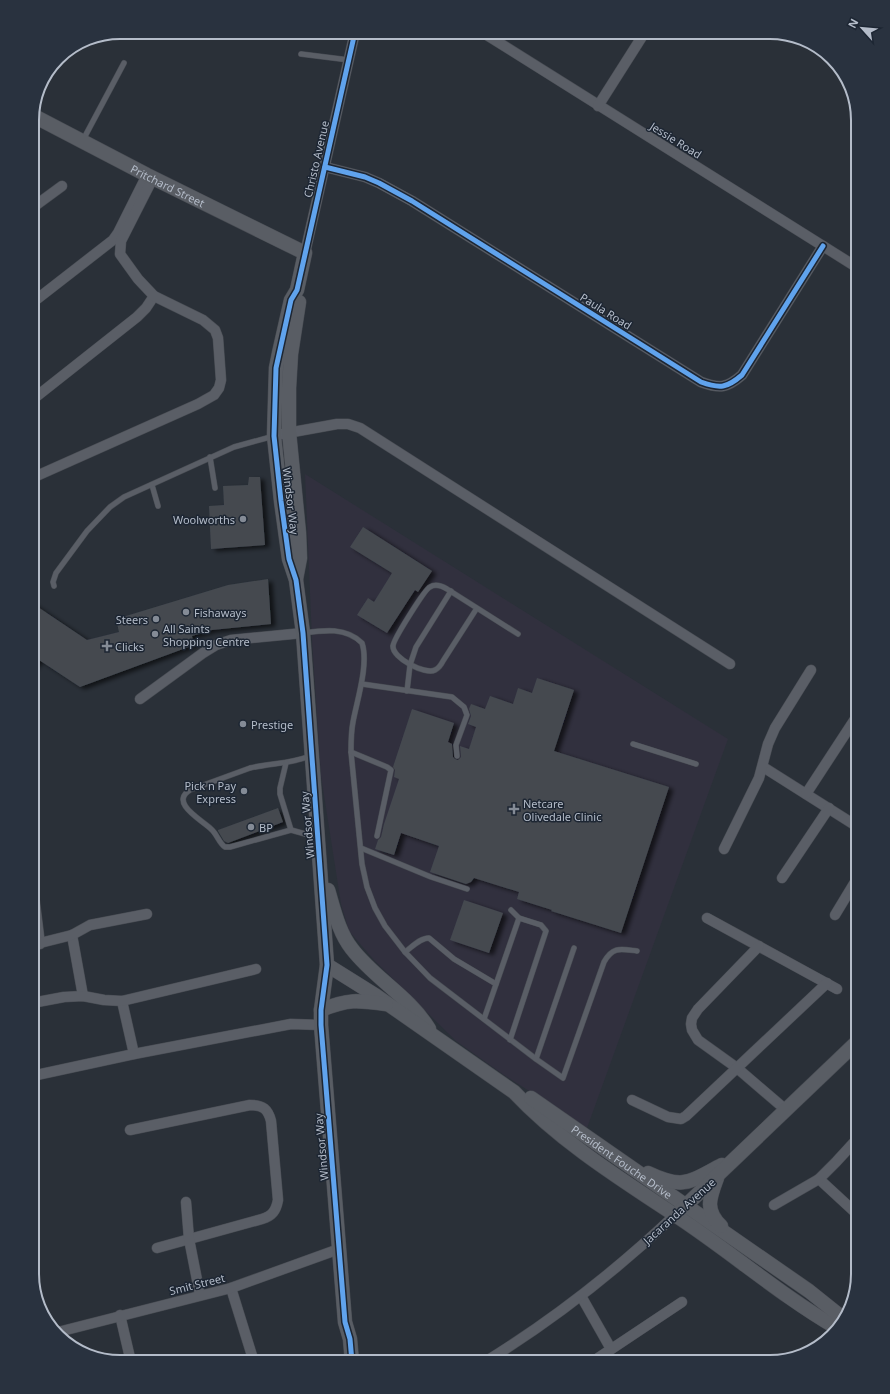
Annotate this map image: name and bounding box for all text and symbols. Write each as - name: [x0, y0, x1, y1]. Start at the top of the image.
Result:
- north arrow: [842, 8, 882, 48]
- text: N: [844, 16, 861, 31]
- street label: Jessie Road: [647, 118, 705, 162]
- street label: Christo Avenue: [300, 119, 332, 199]
- street label: Pritchard Street: [128, 160, 208, 210]
- street label: Paula Road: [577, 289, 635, 333]
- street label: Windsor Way: [279, 466, 303, 536]
- place label: Woolworths: [173, 512, 235, 527]
- marker: Woolworths: [238, 514, 248, 524]
- place label: Fishaways: [194, 605, 246, 620]
- marker: Fishaways: [181, 607, 191, 617]
- place label: Steers: [116, 612, 148, 627]
- marker: Steers: [151, 614, 161, 624]
- place label: All Saints Shopping Centre: [163, 621, 250, 649]
- marker: All Saints Shopping Centre: [150, 629, 160, 639]
- place label: Clicks: [115, 639, 144, 654]
- marker: Clicks: [102, 641, 112, 651]
- place label: Prestige: [251, 717, 293, 732]
- marker: Prestige: [238, 719, 248, 729]
- place label: Pick n Pay Express: [184, 778, 236, 806]
- marker: Pick n Pay Express: [239, 786, 249, 796]
- street label: Windsor Way: [297, 790, 317, 859]
- place label: Netcare Olivedale Clinic: [523, 796, 601, 824]
- marker: Netcare Olivedale Clinic: [508, 803, 520, 815]
- place label: BP: [259, 820, 273, 835]
- marker: BP: [246, 822, 256, 832]
- street label: Windsor Way: [311, 1112, 331, 1181]
- street label: President Fouche Drive: [569, 1121, 676, 1202]
- street label: Jacaranda Avenue: [639, 1175, 718, 1248]
- street label: Smit Street: [168, 1270, 226, 1298]

